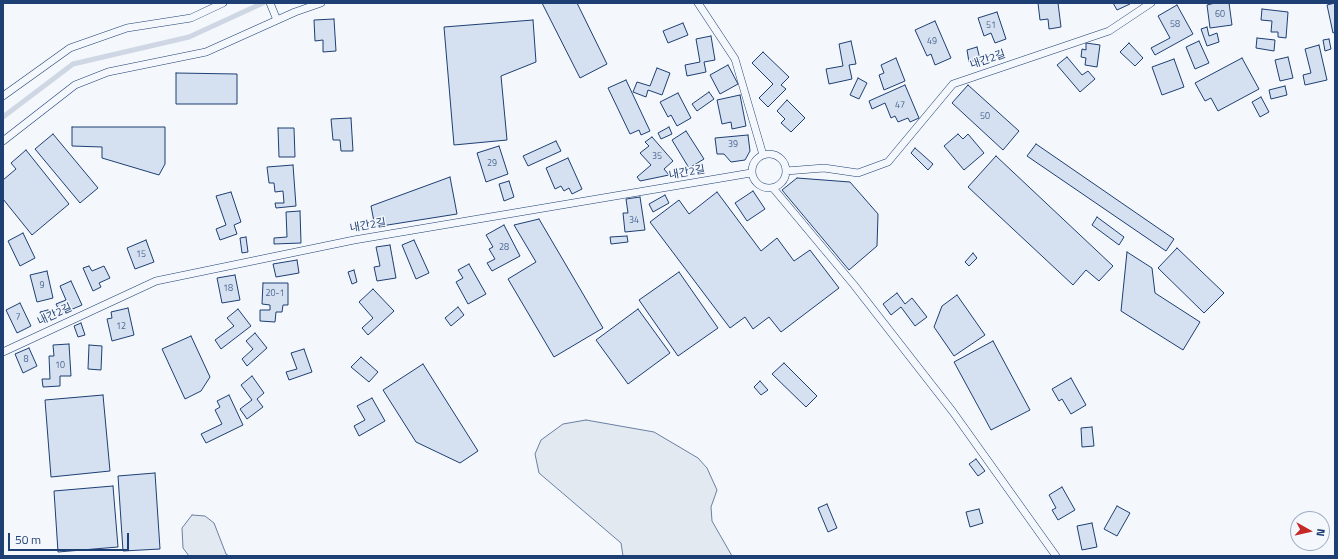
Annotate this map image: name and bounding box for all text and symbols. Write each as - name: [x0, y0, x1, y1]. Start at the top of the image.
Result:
- house number: 60: [1215, 10, 1225, 20]
- house number: 58: [1170, 20, 1180, 30]
- house number: 51: [986, 21, 996, 31]
- house number: 49: [927, 37, 937, 47]
- street label: 내간2길: [969, 48, 1007, 72]
- house number: 47: [895, 101, 905, 111]
- house number: 50: [980, 112, 990, 122]
- house number: 39: [728, 140, 738, 150]
- house number: 35: [652, 152, 662, 162]
- house number: 29: [487, 159, 497, 169]
- street label: 내간2길: [668, 163, 706, 183]
- street label: 내간2길: [349, 216, 387, 236]
- house number: 34: [629, 216, 639, 226]
- house number: 28: [499, 243, 509, 253]
- house number: 15: [136, 250, 146, 260]
- house number: 9: [39, 281, 45, 291]
- house number: 18: [223, 284, 233, 294]
- house number: 20-1: [265, 289, 285, 299]
- street label: 내간2길: [36, 301, 74, 329]
- house number: 7: [15, 313, 21, 323]
- house number: 12: [116, 322, 126, 332]
- house number: 8: [23, 355, 29, 365]
- house number: 10: [55, 361, 65, 371]
- north arrow: [1290, 511, 1330, 551]
- scale bar: [10, 525, 131, 551]
- text: N: [1312, 528, 1329, 537]
- text: 50 m: [15, 530, 41, 549]

